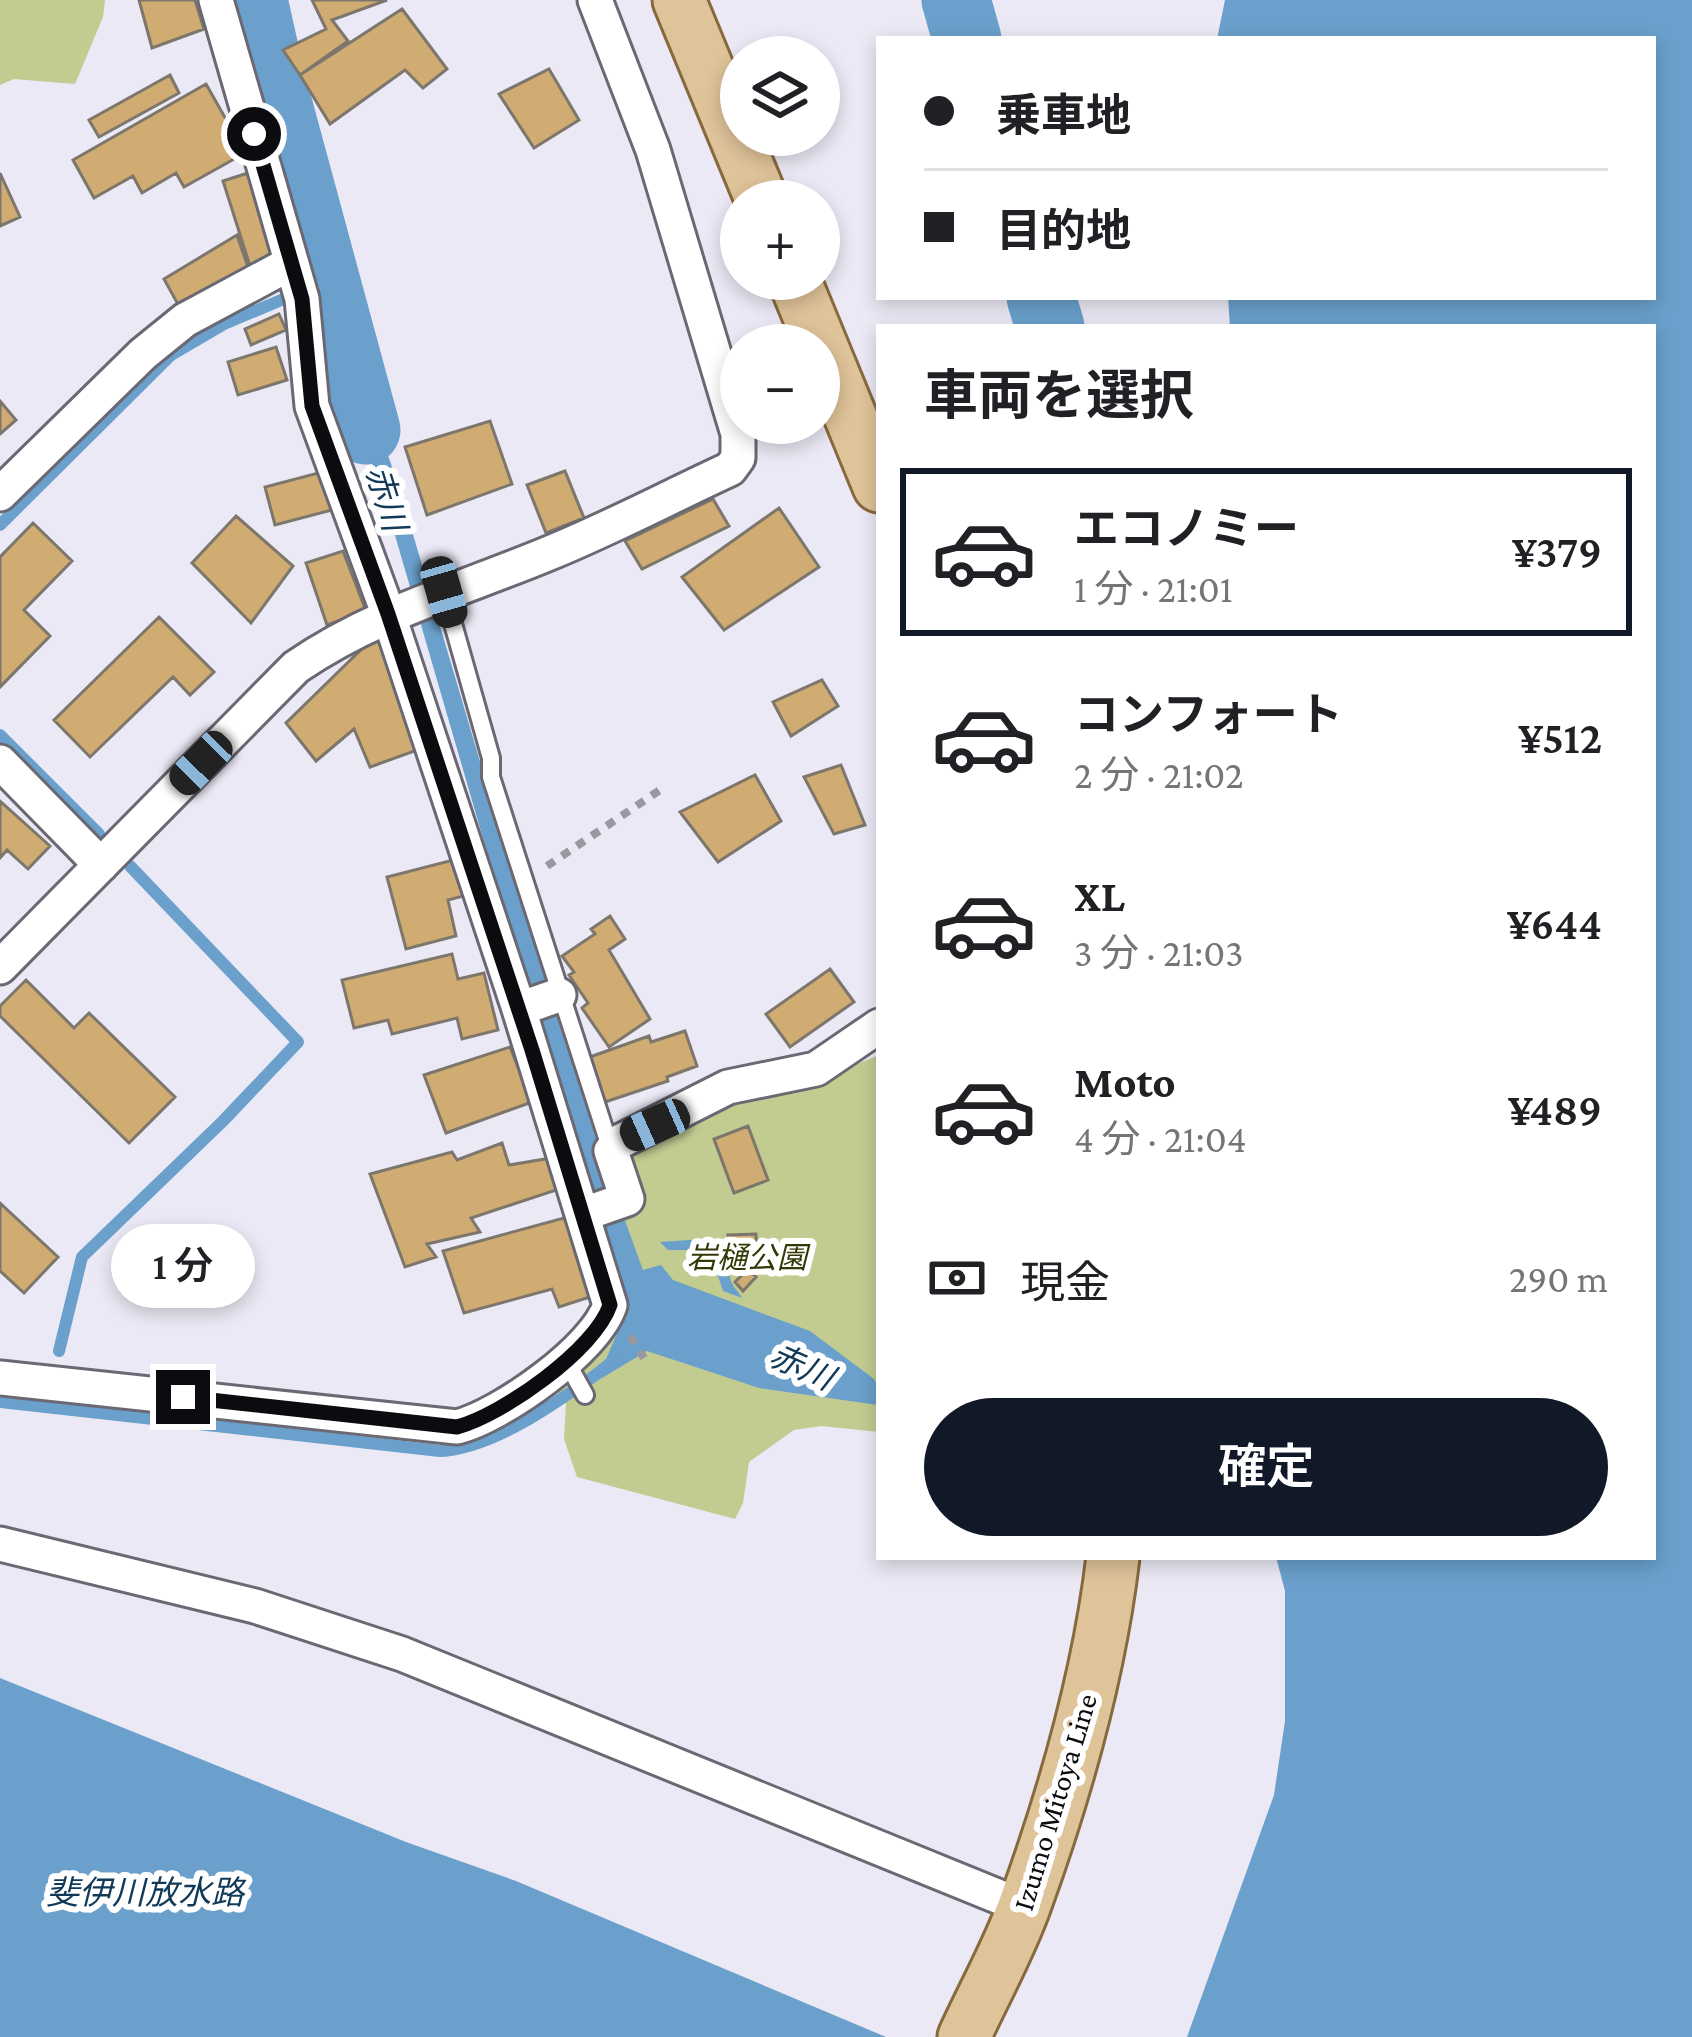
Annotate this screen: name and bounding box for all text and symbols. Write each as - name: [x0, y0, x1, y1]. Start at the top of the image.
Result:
- map controls: [720, 36, 840, 444]
- button: layers: [720, 36, 840, 156]
- text: 乗車地: [996, 91, 1131, 141]
- route start: [227, 107, 281, 161]
- button: +: [720, 180, 840, 300]
- text: 目的地: [996, 206, 1131, 256]
- button: −: [720, 324, 840, 444]
- text: 車両を選択: [924, 366, 1194, 426]
- water label: 赤川: [359, 461, 415, 538]
- icon: car: [930, 498, 1038, 606]
- text: エコノミー: [1074, 504, 1299, 554]
- text: ¥379: [1512, 527, 1602, 577]
- car: [417, 552, 471, 632]
- text: 1 分 · 21:01: [1074, 567, 1233, 610]
- icon: car: [930, 684, 1038, 792]
- text: コンフォート: [1074, 690, 1343, 740]
- text: ¥512: [1518, 713, 1602, 763]
- car: [163, 725, 239, 801]
- text: 2 分 · 21:02: [1074, 753, 1244, 796]
- icon: car: [930, 870, 1038, 978]
- text: XL: [1074, 871, 1125, 921]
- text: ¥644: [1507, 899, 1602, 949]
- text: 3 分 · 21:03: [1074, 931, 1243, 974]
- icon: car: [930, 1056, 1038, 1164]
- text: Moto: [1074, 1057, 1176, 1107]
- text: ¥489: [1508, 1085, 1602, 1135]
- car: [615, 1094, 695, 1156]
- text: 4 分 · 21:04: [1074, 1117, 1247, 1160]
- callout: 1 分: [111, 1223, 255, 1307]
- park label: 岩樋公園: [687, 1241, 811, 1274]
- text: 1 分: [153, 1244, 213, 1287]
- icon: cash: [924, 1245, 990, 1311]
- text: 290 m: [1509, 1257, 1608, 1300]
- text: 現金: [1020, 1258, 1110, 1308]
- water label: 赤川: [764, 1336, 842, 1398]
- route end: [156, 1370, 210, 1424]
- button: 確定: [924, 1398, 1608, 1536]
- street label: Izumo Mitoya Line: [1006, 1689, 1104, 1915]
- water label: 斐伊川放水路: [46, 1874, 247, 1911]

